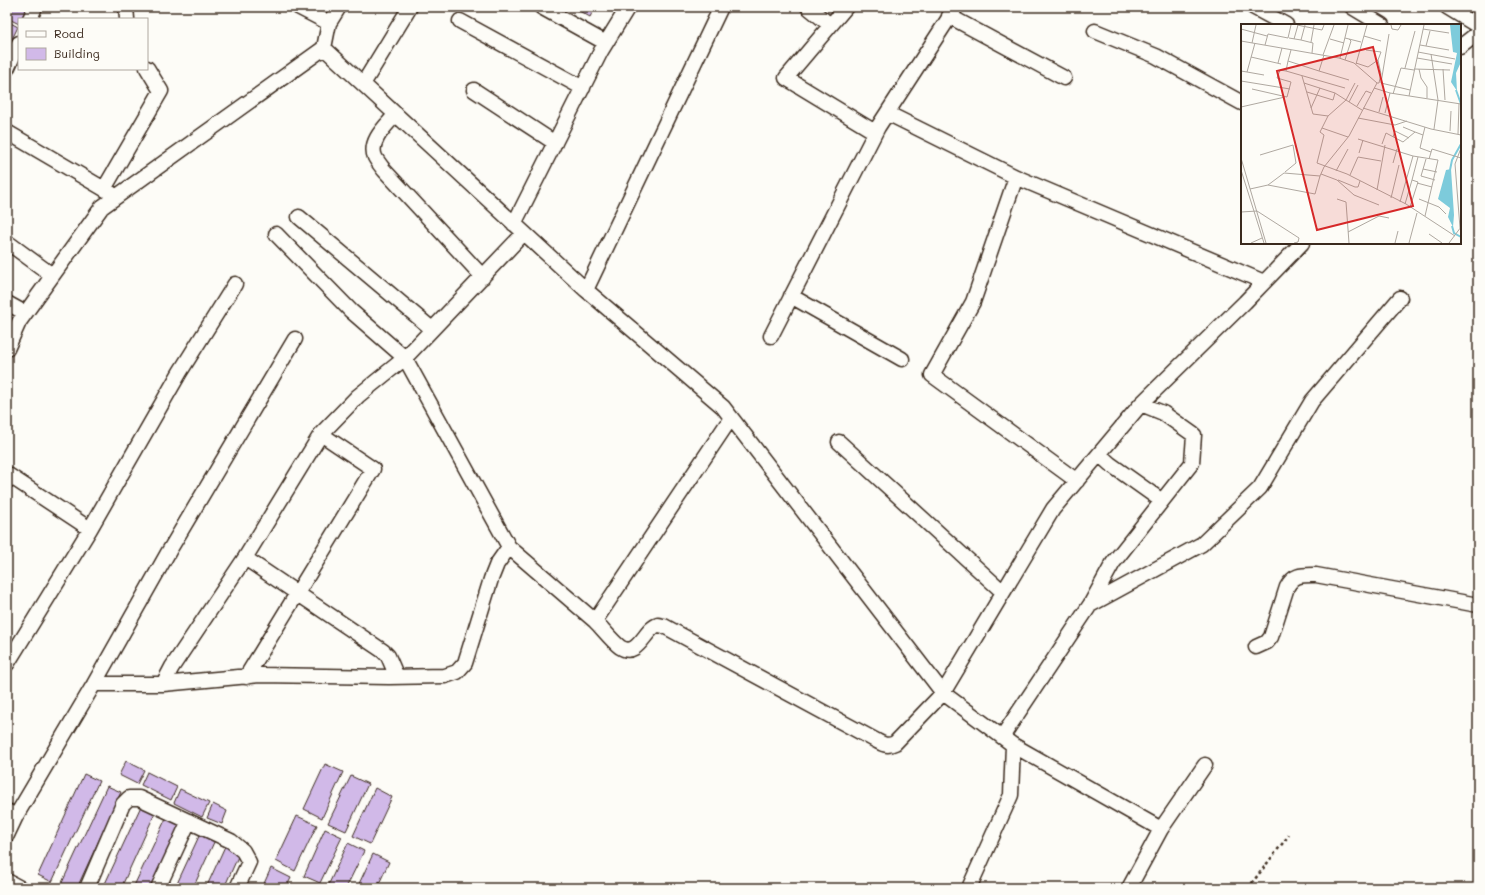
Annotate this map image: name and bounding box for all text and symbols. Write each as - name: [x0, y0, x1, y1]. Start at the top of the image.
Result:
- legend: [18, 18, 148, 70]
- inset map: [1241, 24, 1461, 244]
- text: Road: [54, 25, 84, 41]
- text: Building: [54, 45, 100, 61]

